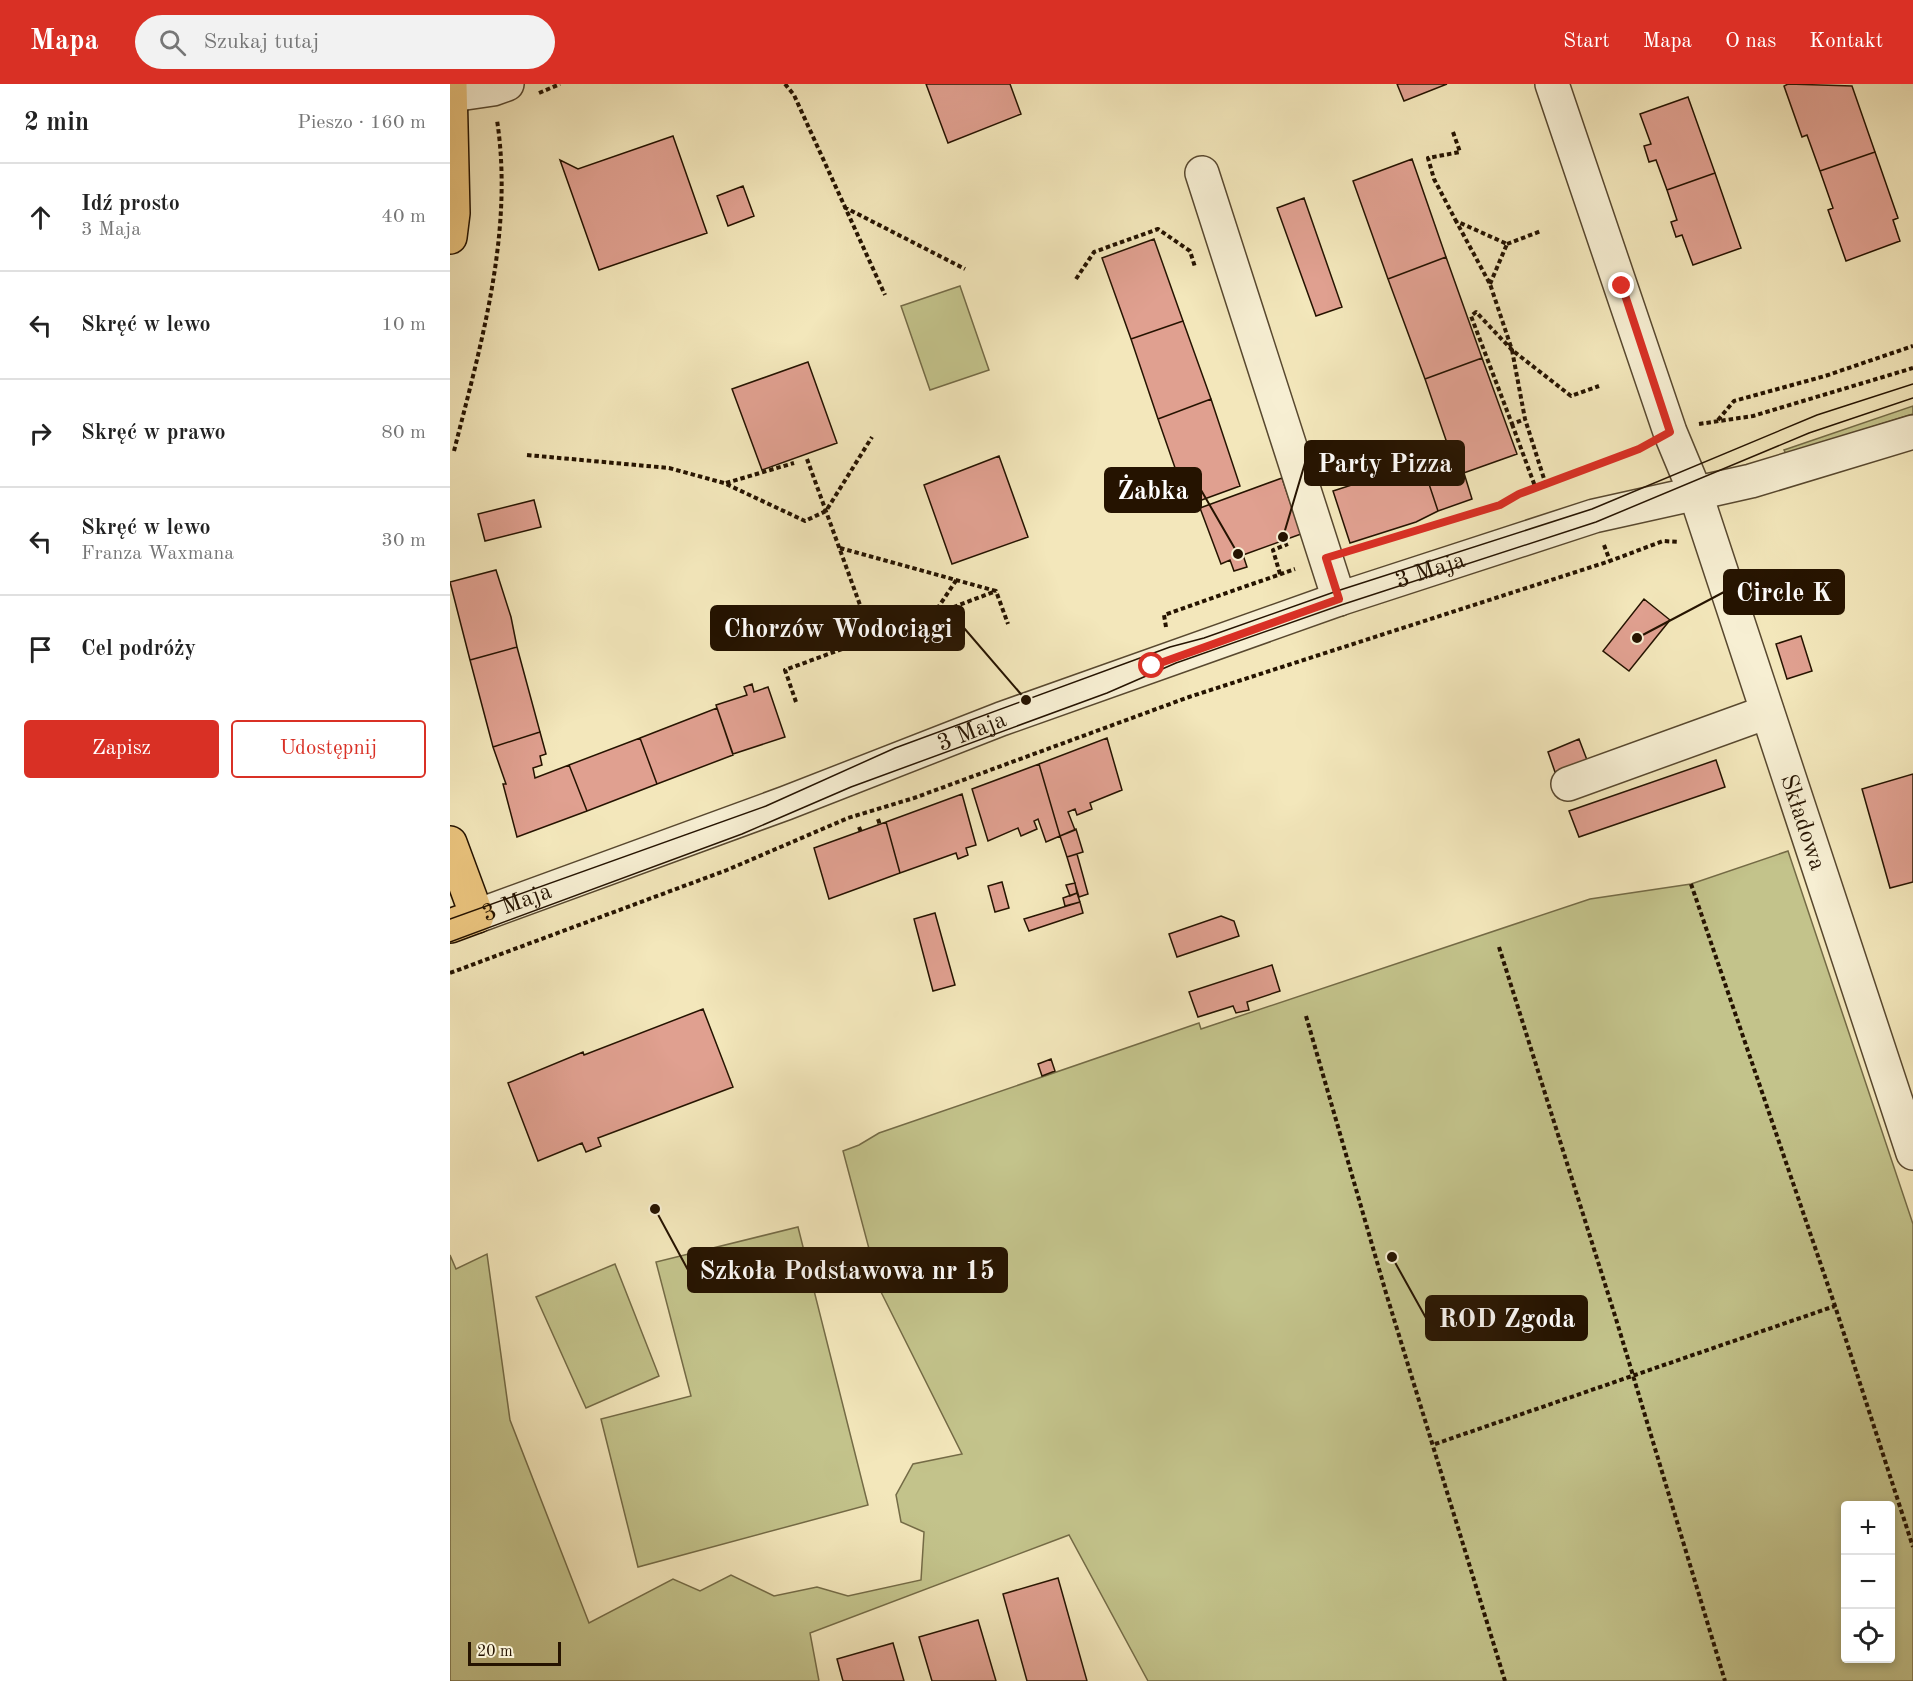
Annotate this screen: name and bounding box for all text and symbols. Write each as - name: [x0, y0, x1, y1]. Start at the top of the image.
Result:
- search box: [135, 15, 555, 69]
- icon: search: [156, 26, 189, 59]
- text: Mapa: [30, 28, 99, 56]
- text: Szukaj tutaj: [204, 31, 319, 53]
- text: Start: [1563, 31, 1610, 52]
- text: Mapa: [1643, 31, 1692, 52]
- text: O nas: [1725, 31, 1776, 52]
- text: Kontakt: [1809, 31, 1883, 52]
- text: 2 min: [24, 110, 89, 136]
- text: Pieszo · 160 m: [297, 113, 426, 133]
- text: Idź prosto: [81, 193, 180, 215]
- icon: ahead: [24, 201, 57, 234]
- text: 40 m: [381, 207, 426, 227]
- text: 3 Maja: [81, 220, 141, 240]
- route end: [1608, 272, 1634, 298]
- icon: left: [24, 309, 57, 342]
- text: Skręć w lewo: [81, 314, 211, 336]
- text: 10 m: [381, 315, 426, 335]
- icon: right: [24, 417, 57, 450]
- text: Skręć w prawo: [81, 422, 226, 444]
- text: 80 m: [381, 423, 426, 443]
- callout: Party Pizza: [1305, 441, 1464, 485]
- text: Party Pizza: [1317, 452, 1453, 478]
- callout: Żabka: [1105, 468, 1201, 512]
- text: Żabka: [1117, 474, 1189, 505]
- text: Skręć w lewo: [81, 517, 211, 539]
- icon: left: [24, 525, 57, 558]
- text: 30 m: [381, 531, 426, 551]
- text: Franza Waxmana: [81, 544, 234, 564]
- street label: 3 Maja: [1392, 549, 1469, 594]
- callout: Circle K: [1724, 570, 1844, 614]
- text: Circle K: [1736, 581, 1832, 607]
- callout: Chorzów Wodociągi: [711, 606, 964, 650]
- text: Chorzów Wodociągi: [723, 617, 953, 643]
- icon: arrive: [24, 633, 57, 666]
- text: Cel podróży: [81, 638, 196, 660]
- route start: [1138, 652, 1164, 678]
- street label: 3 Maja: [934, 708, 1010, 757]
- button: Zapisz: [24, 720, 219, 778]
- button: Udostępnij: [231, 720, 426, 778]
- street label: Składowa: [1775, 772, 1829, 874]
- street label: 3 Maja: [479, 880, 555, 927]
- callout: Szkoła Podstawowa nr 15: [688, 1248, 1007, 1292]
- text: Szkoła Podstawowa nr 15: [699, 1259, 995, 1285]
- callout: ROD Zgoda: [1426, 1296, 1587, 1340]
- text: ROD Zgoda: [1439, 1307, 1575, 1333]
- map controls: [1841, 1501, 1895, 1663]
- button: +: [1841, 1501, 1895, 1555]
- button: −: [1841, 1555, 1895, 1609]
- button: locate: [1841, 1609, 1895, 1663]
- scale bar: [468, 1639, 561, 1666]
- text: 20 m: [477, 1644, 513, 1660]

